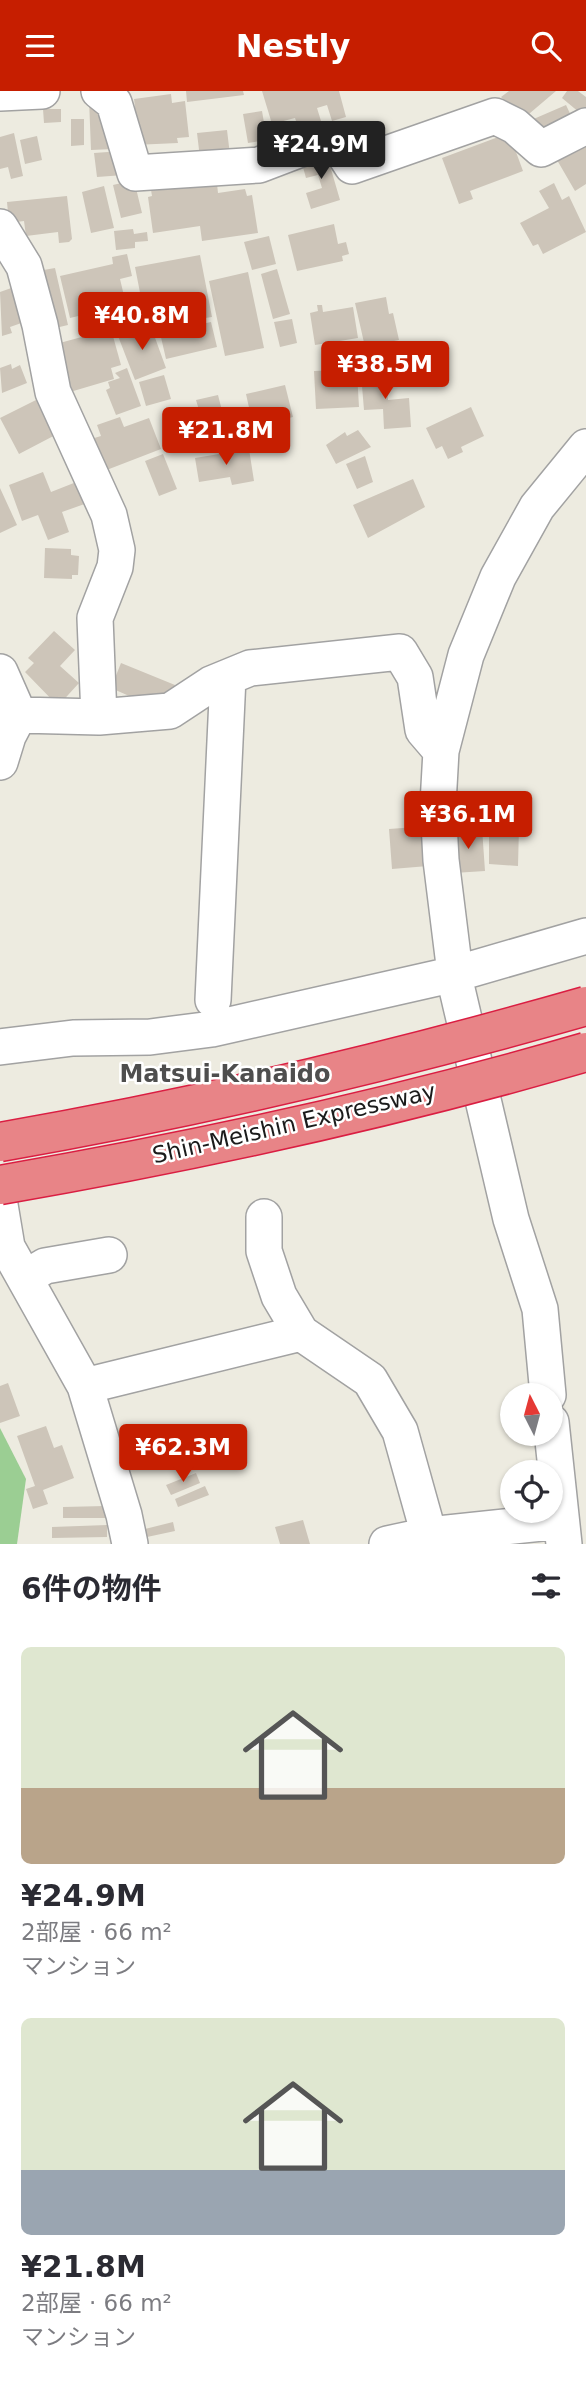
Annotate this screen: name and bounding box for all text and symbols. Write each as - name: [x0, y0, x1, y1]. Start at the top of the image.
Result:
- icon: menu: [21, 27, 59, 65]
- text: Nestly: [236, 27, 350, 65]
- icon: search: [527, 27, 565, 65]
- pin: ¥24.9M: [264, 122, 378, 181]
- text: ¥24.9M: [273, 131, 369, 157]
- pin: ¥40.8M: [85, 293, 199, 352]
- text: ¥40.8M: [94, 302, 190, 328]
- pin: ¥38.5M: [328, 341, 442, 401]
- text: ¥38.5M: [337, 351, 433, 377]
- pin: ¥21.8M: [169, 407, 283, 467]
- text: ¥21.8M: [178, 417, 274, 443]
- pin: ¥36.1M: [411, 791, 525, 851]
- text: ¥36.1M: [420, 801, 516, 827]
- district label: Matsui-Kanaido: [119, 1060, 331, 1088]
- street label: Shin-Meishin Expressway: [150, 1078, 438, 1168]
- north arrow: [500, 1383, 564, 1445]
- map controls: [500, 1383, 563, 1523]
- pin: ¥62.3M: [126, 1425, 240, 1484]
- text: ¥62.3M: [135, 1434, 231, 1460]
- button: locate: [500, 1460, 563, 1523]
- icon: filters: [527, 1567, 565, 1605]
- text: 6件の物件: [21, 1571, 162, 1606]
- icon: home: [230, 1692, 356, 1818]
- text: ¥24.9M: [21, 1878, 146, 1913]
- text: 2部屋 · 66 m²: [21, 1919, 172, 1945]
- text: マンション: [21, 1953, 136, 1979]
- icon: home: [230, 2063, 356, 2189]
- text: ¥21.8M: [21, 2249, 146, 2284]
- text: 2部屋 · 66 m²: [21, 2290, 172, 2316]
- text: マンション: [21, 2324, 136, 2350]

